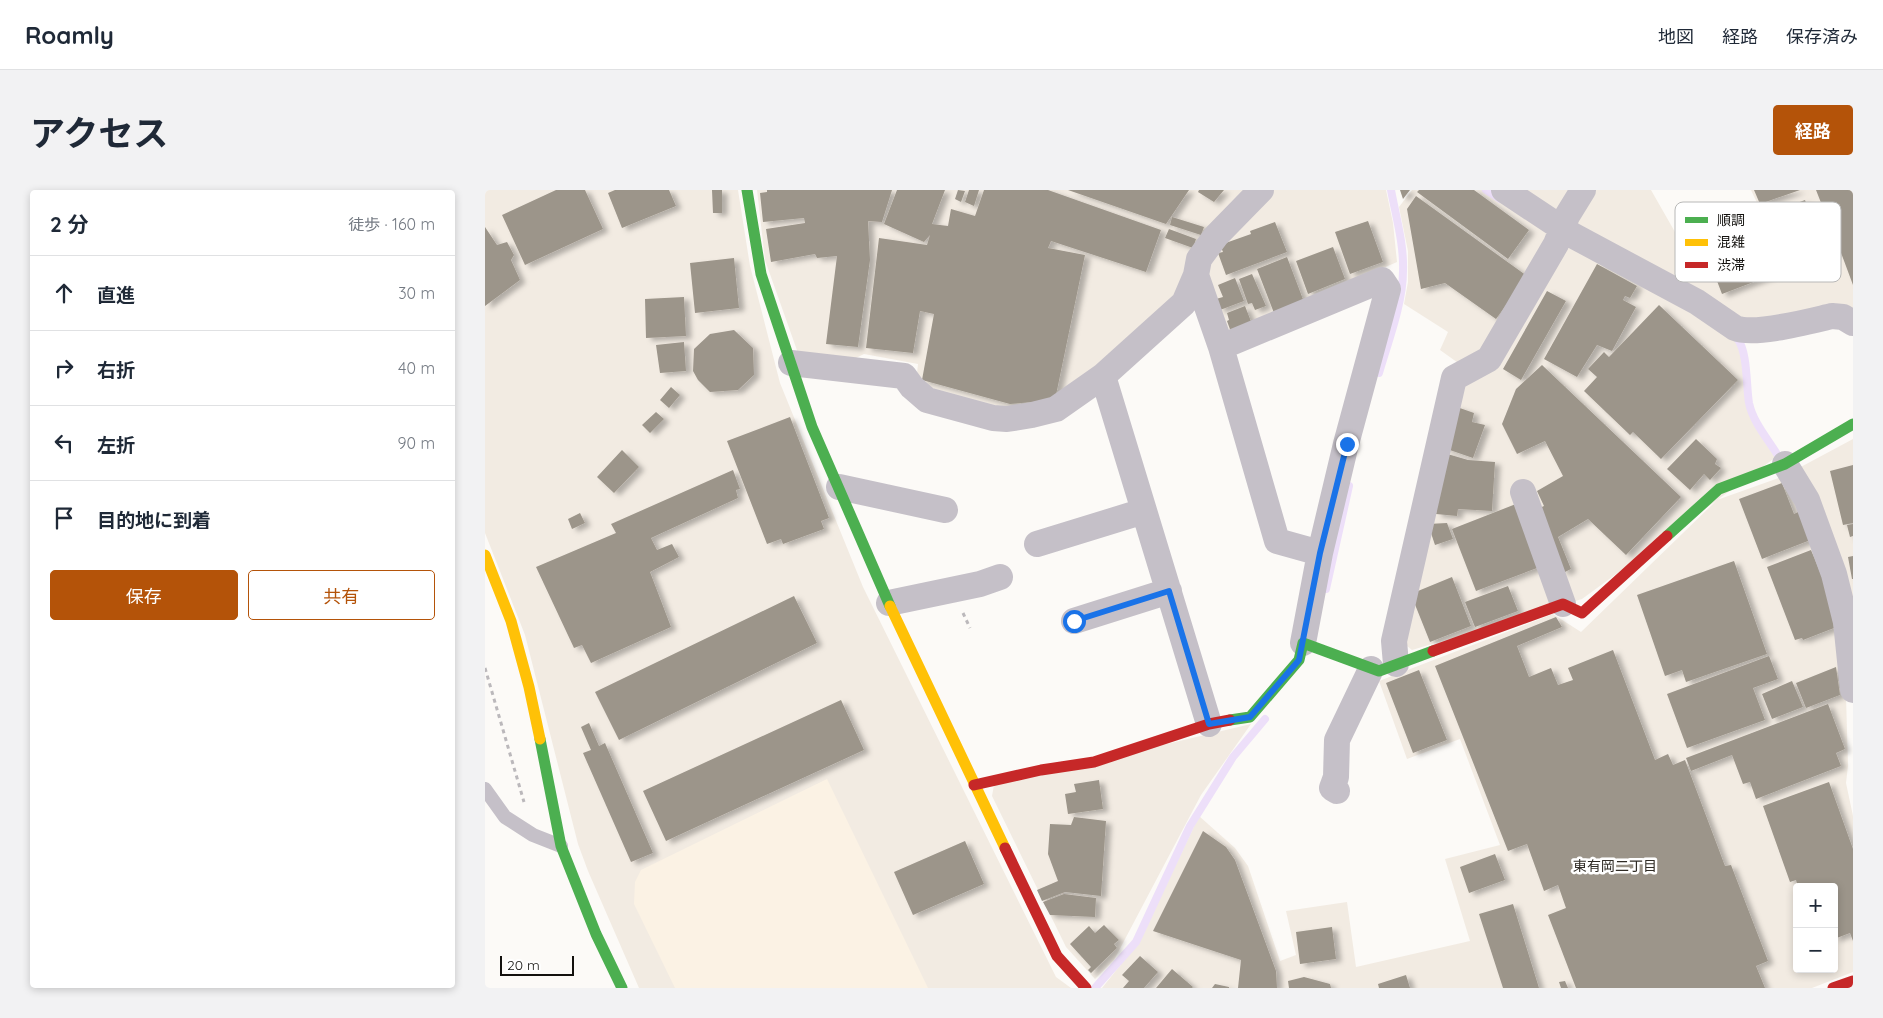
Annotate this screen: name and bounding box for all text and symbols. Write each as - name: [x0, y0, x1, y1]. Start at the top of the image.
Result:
- text: Roamly: [25, 20, 114, 50]
- text: 地図: [1658, 25, 1694, 48]
- text: 経路: [1722, 25, 1758, 48]
- text: 保存済み: [1786, 25, 1858, 48]
- button: 経路: [1773, 105, 1853, 155]
- text: アクセス: [30, 111, 168, 155]
- legend: [1675, 202, 1841, 282]
- text: 2 分: [50, 211, 89, 237]
- text: 順調: [1717, 211, 1745, 229]
- text: 徒歩 · 160 m: [348, 214, 435, 234]
- text: 混雑: [1717, 233, 1745, 251]
- text: 渋滞: [1717, 256, 1745, 274]
- icon: ahead: [50, 279, 78, 307]
- text: 直進: [97, 283, 135, 307]
- text: 30 m: [398, 283, 435, 303]
- icon: right: [50, 354, 78, 382]
- text: 右折: [97, 358, 135, 382]
- text: 40 m: [398, 358, 435, 378]
- icon: left: [50, 429, 78, 457]
- text: 左折: [97, 433, 135, 457]
- text: 90 m: [398, 433, 435, 453]
- route end: [1336, 433, 1359, 456]
- icon: arrive: [50, 504, 78, 532]
- text: 目的地に到着: [97, 508, 211, 532]
- button: 保存: [50, 570, 238, 620]
- button: 共有: [248, 570, 435, 620]
- route start: [1063, 610, 1086, 633]
- district label: 東有岡二丁目: [1573, 857, 1657, 875]
- map controls: [1793, 883, 1838, 973]
- button: +: [1793, 883, 1838, 928]
- button: −: [1793, 928, 1838, 973]
- scale bar: [500, 953, 574, 976]
- text: 20 m: [507, 956, 540, 974]

